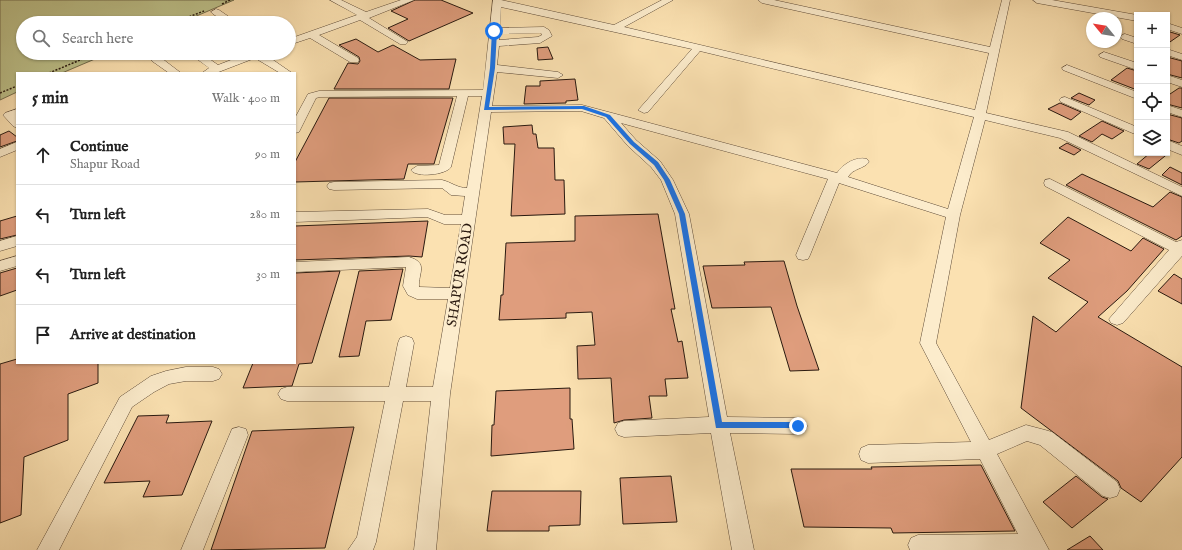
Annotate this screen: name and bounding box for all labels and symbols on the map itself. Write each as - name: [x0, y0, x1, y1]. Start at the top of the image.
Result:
- north arrow: [1086, 12, 1122, 48]
- route start: [485, 22, 503, 40]
- street label: SHAPUR ROAD: [443, 222, 477, 328]
- route end: [789, 417, 807, 435]

